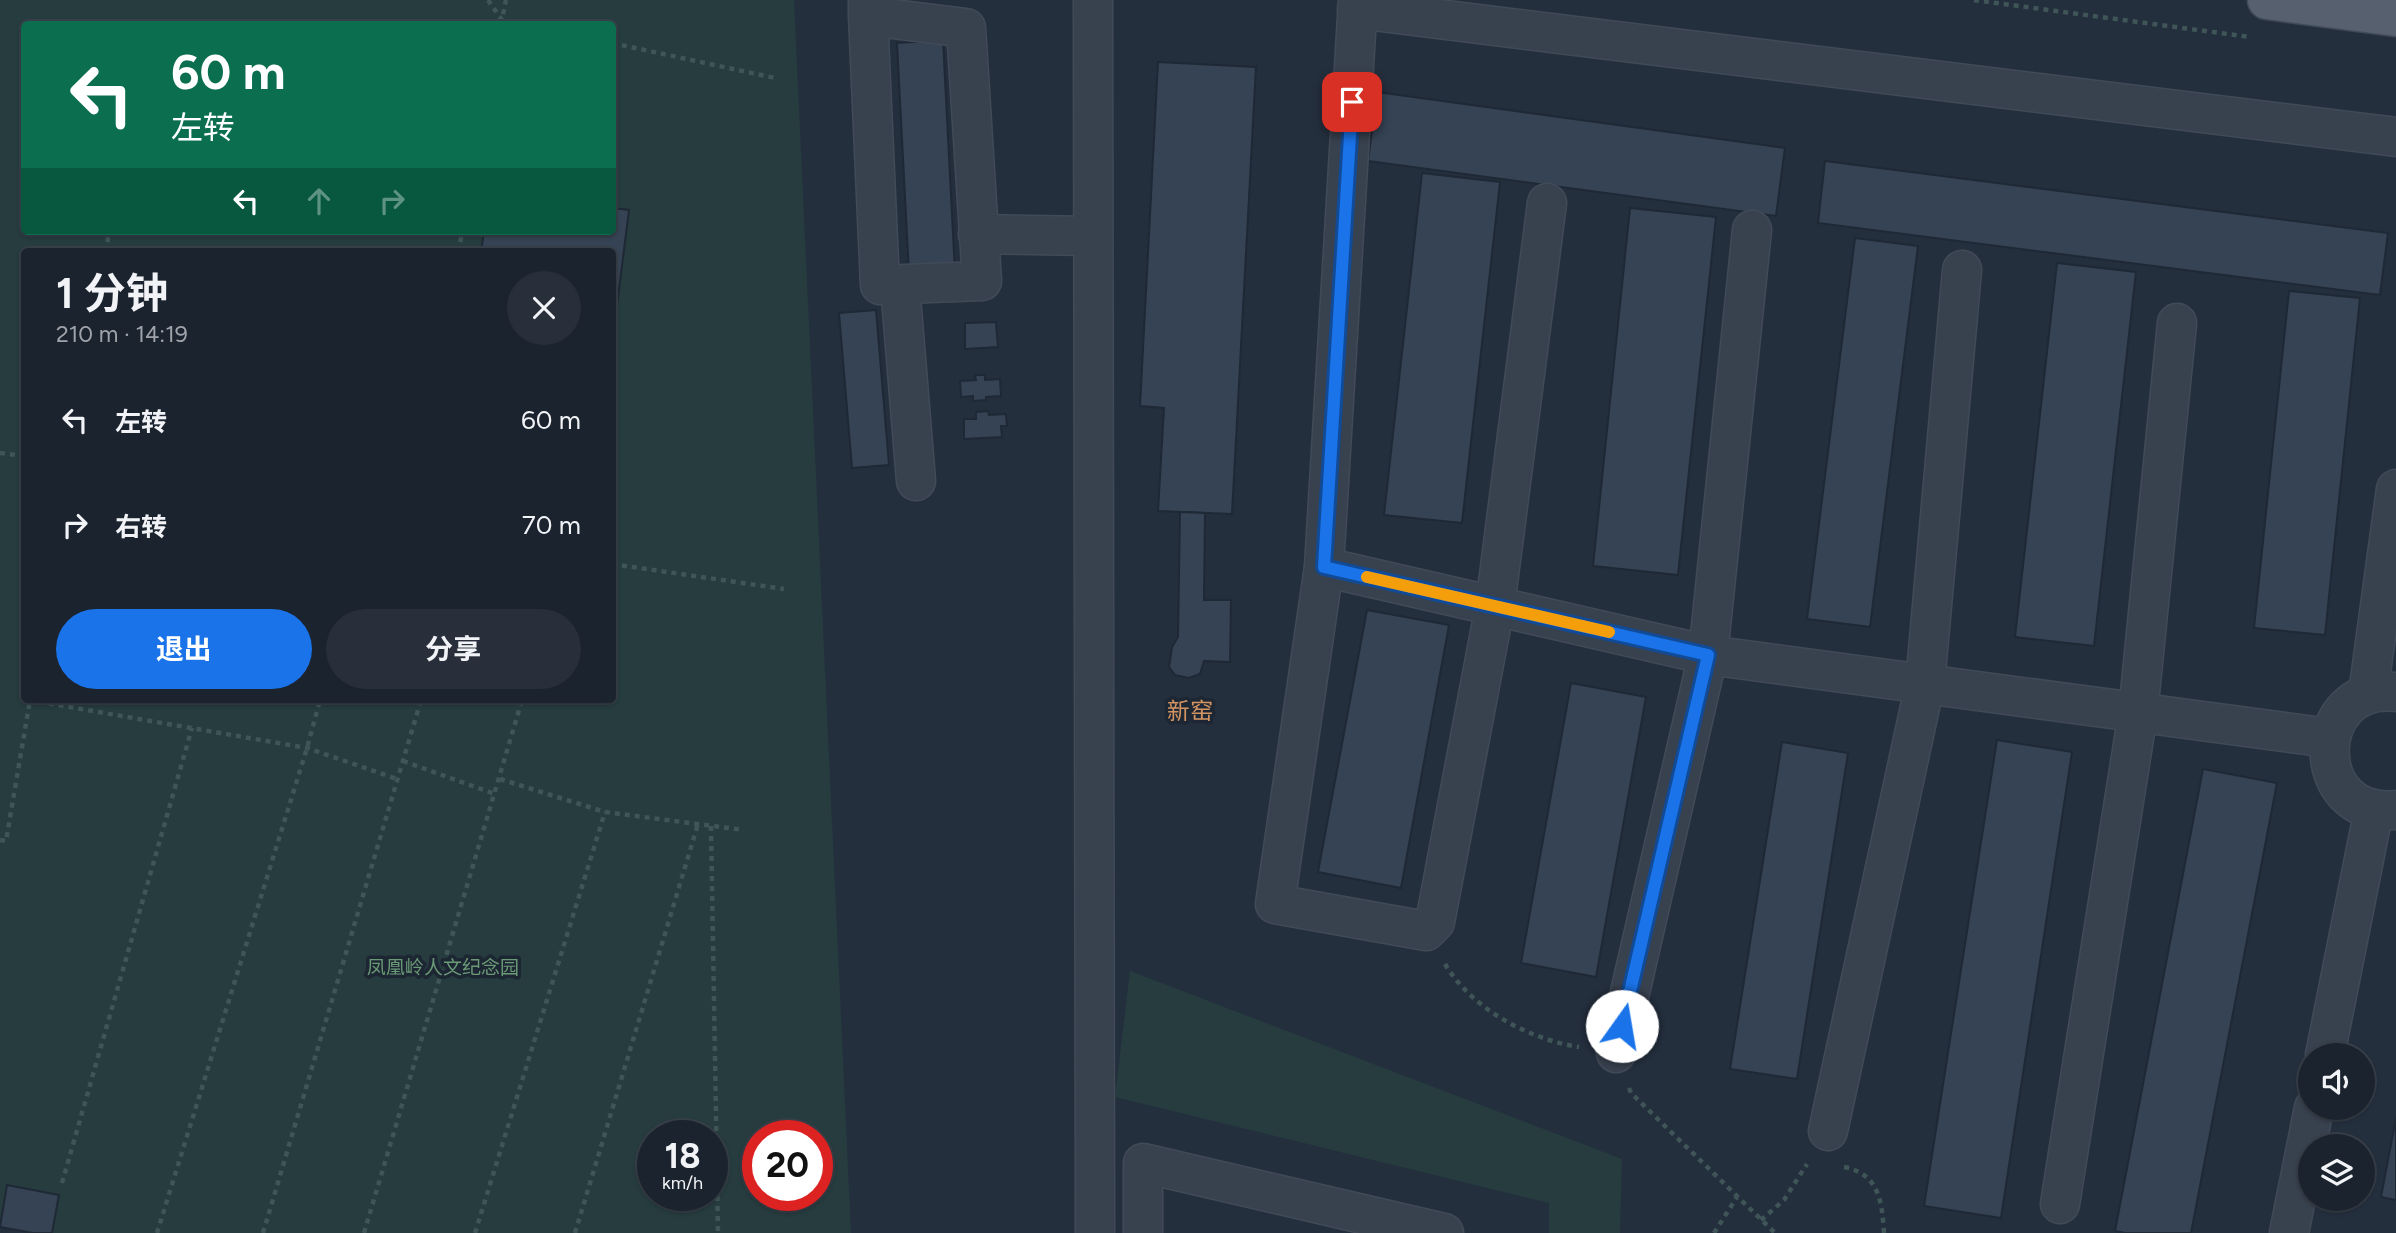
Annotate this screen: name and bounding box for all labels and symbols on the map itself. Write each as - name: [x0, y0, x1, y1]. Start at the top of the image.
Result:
- pin: [1322, 72, 1382, 132]
- district label: 新窑: [1167, 697, 1213, 725]
- park label: 凤凰岭人文纪念园: [367, 956, 519, 979]
- position arrow: [1585, 989, 1659, 1063]
- speed limit sign: 20: [742, 1120, 833, 1211]

